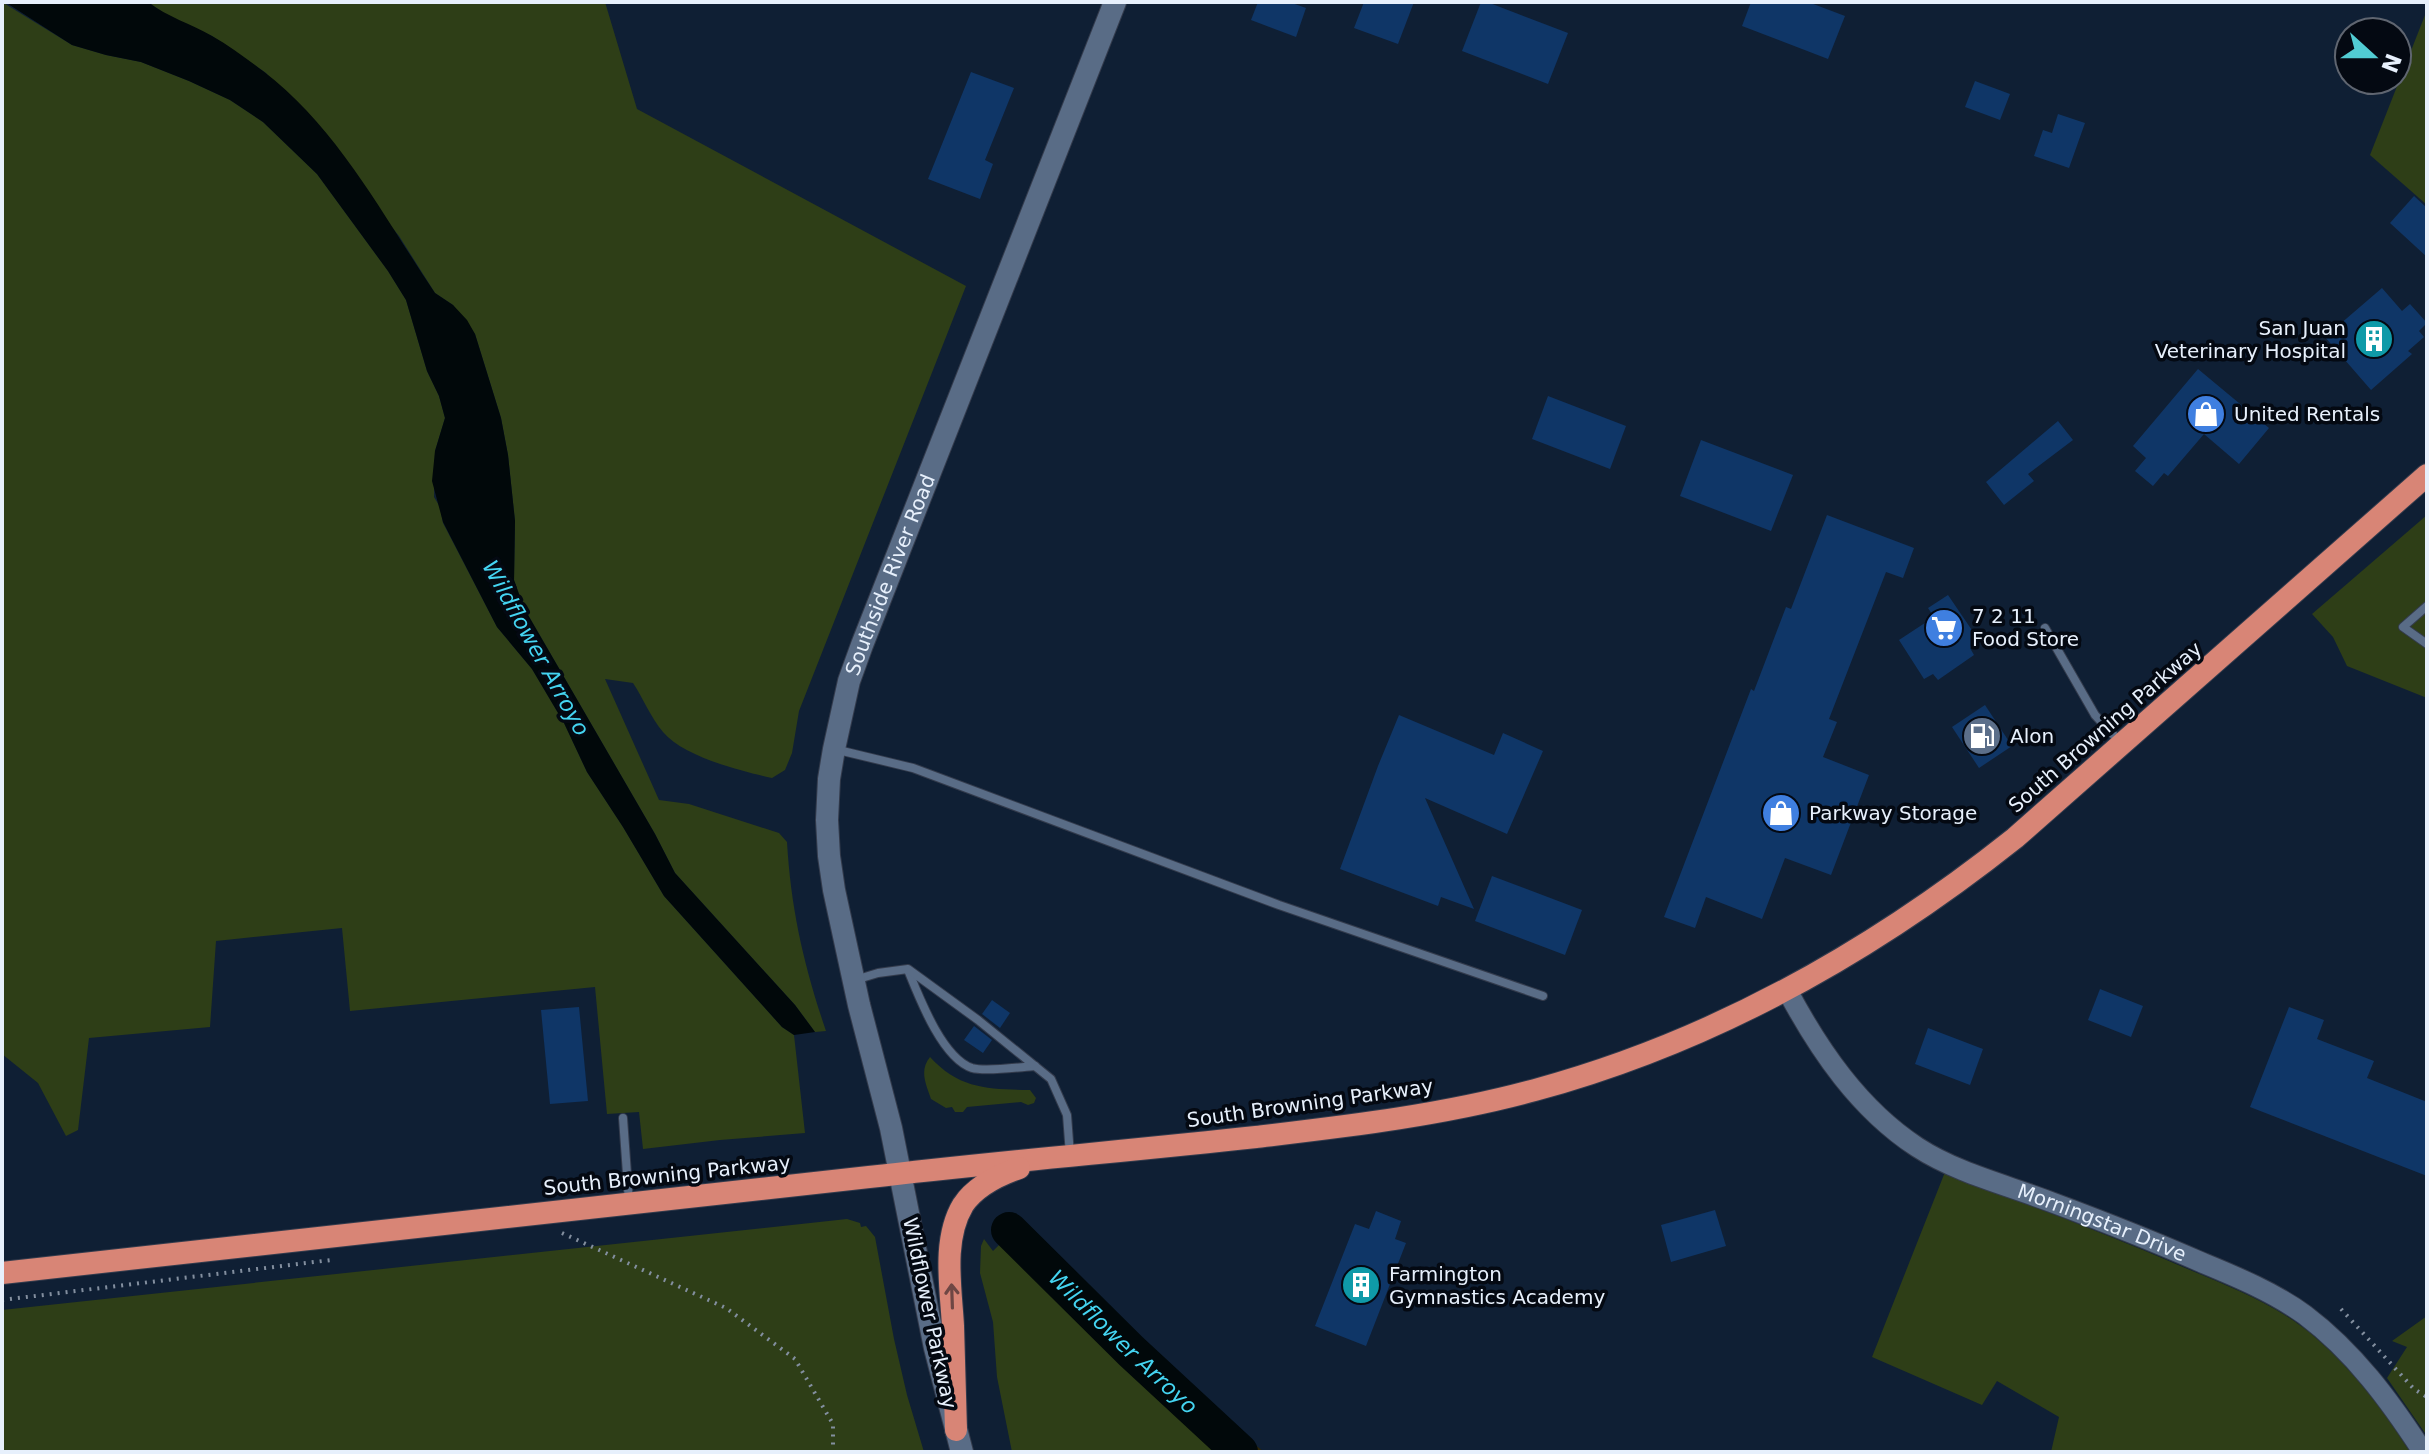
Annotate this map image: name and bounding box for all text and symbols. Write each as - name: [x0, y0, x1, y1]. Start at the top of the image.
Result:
- north arrow: [2333, 16, 2413, 96]
- text: N: [2376, 50, 2406, 76]
- place label: San Juan Veterinary Hospital: [2155, 316, 2346, 363]
- building icon: San Juan Veterinary Hospital: [2353, 318, 2395, 360]
- shop icon: United Rentals: [2185, 393, 2227, 435]
- place label: United Rentals: [2234, 402, 2380, 426]
- street label: Southside River Road: [840, 471, 940, 679]
- water label: Wildflower Arroyo: [477, 556, 595, 740]
- place label: 7 2 11 Food Store: [1972, 604, 2079, 651]
- supermarket icon: 7 2 11 Food Store: [1923, 607, 1965, 649]
- street label: South Browning Parkway: [2003, 636, 2207, 817]
- fuel station icon: Alon: [1961, 715, 2003, 757]
- place label: Alon: [2010, 724, 2054, 748]
- shop icon: Parkway Storage: [1760, 792, 1802, 834]
- place label: Parkway Storage: [1809, 801, 1977, 825]
- street label: South Browning Parkway: [1185, 1074, 1435, 1132]
- street label: South Browning Parkway: [542, 1150, 792, 1200]
- street label: Morningstar Drive: [2014, 1179, 2190, 1266]
- street label: Wildflower Parkway: [898, 1215, 962, 1411]
- place label: Farmington Gymnastics Academy: [1389, 1262, 1605, 1309]
- building icon: Farmington Gymnastics Academy: [1340, 1264, 1382, 1306]
- water label: Wildflower Arroyo: [1044, 1265, 1203, 1419]
- one-way arrow: [944, 1283, 959, 1310]

